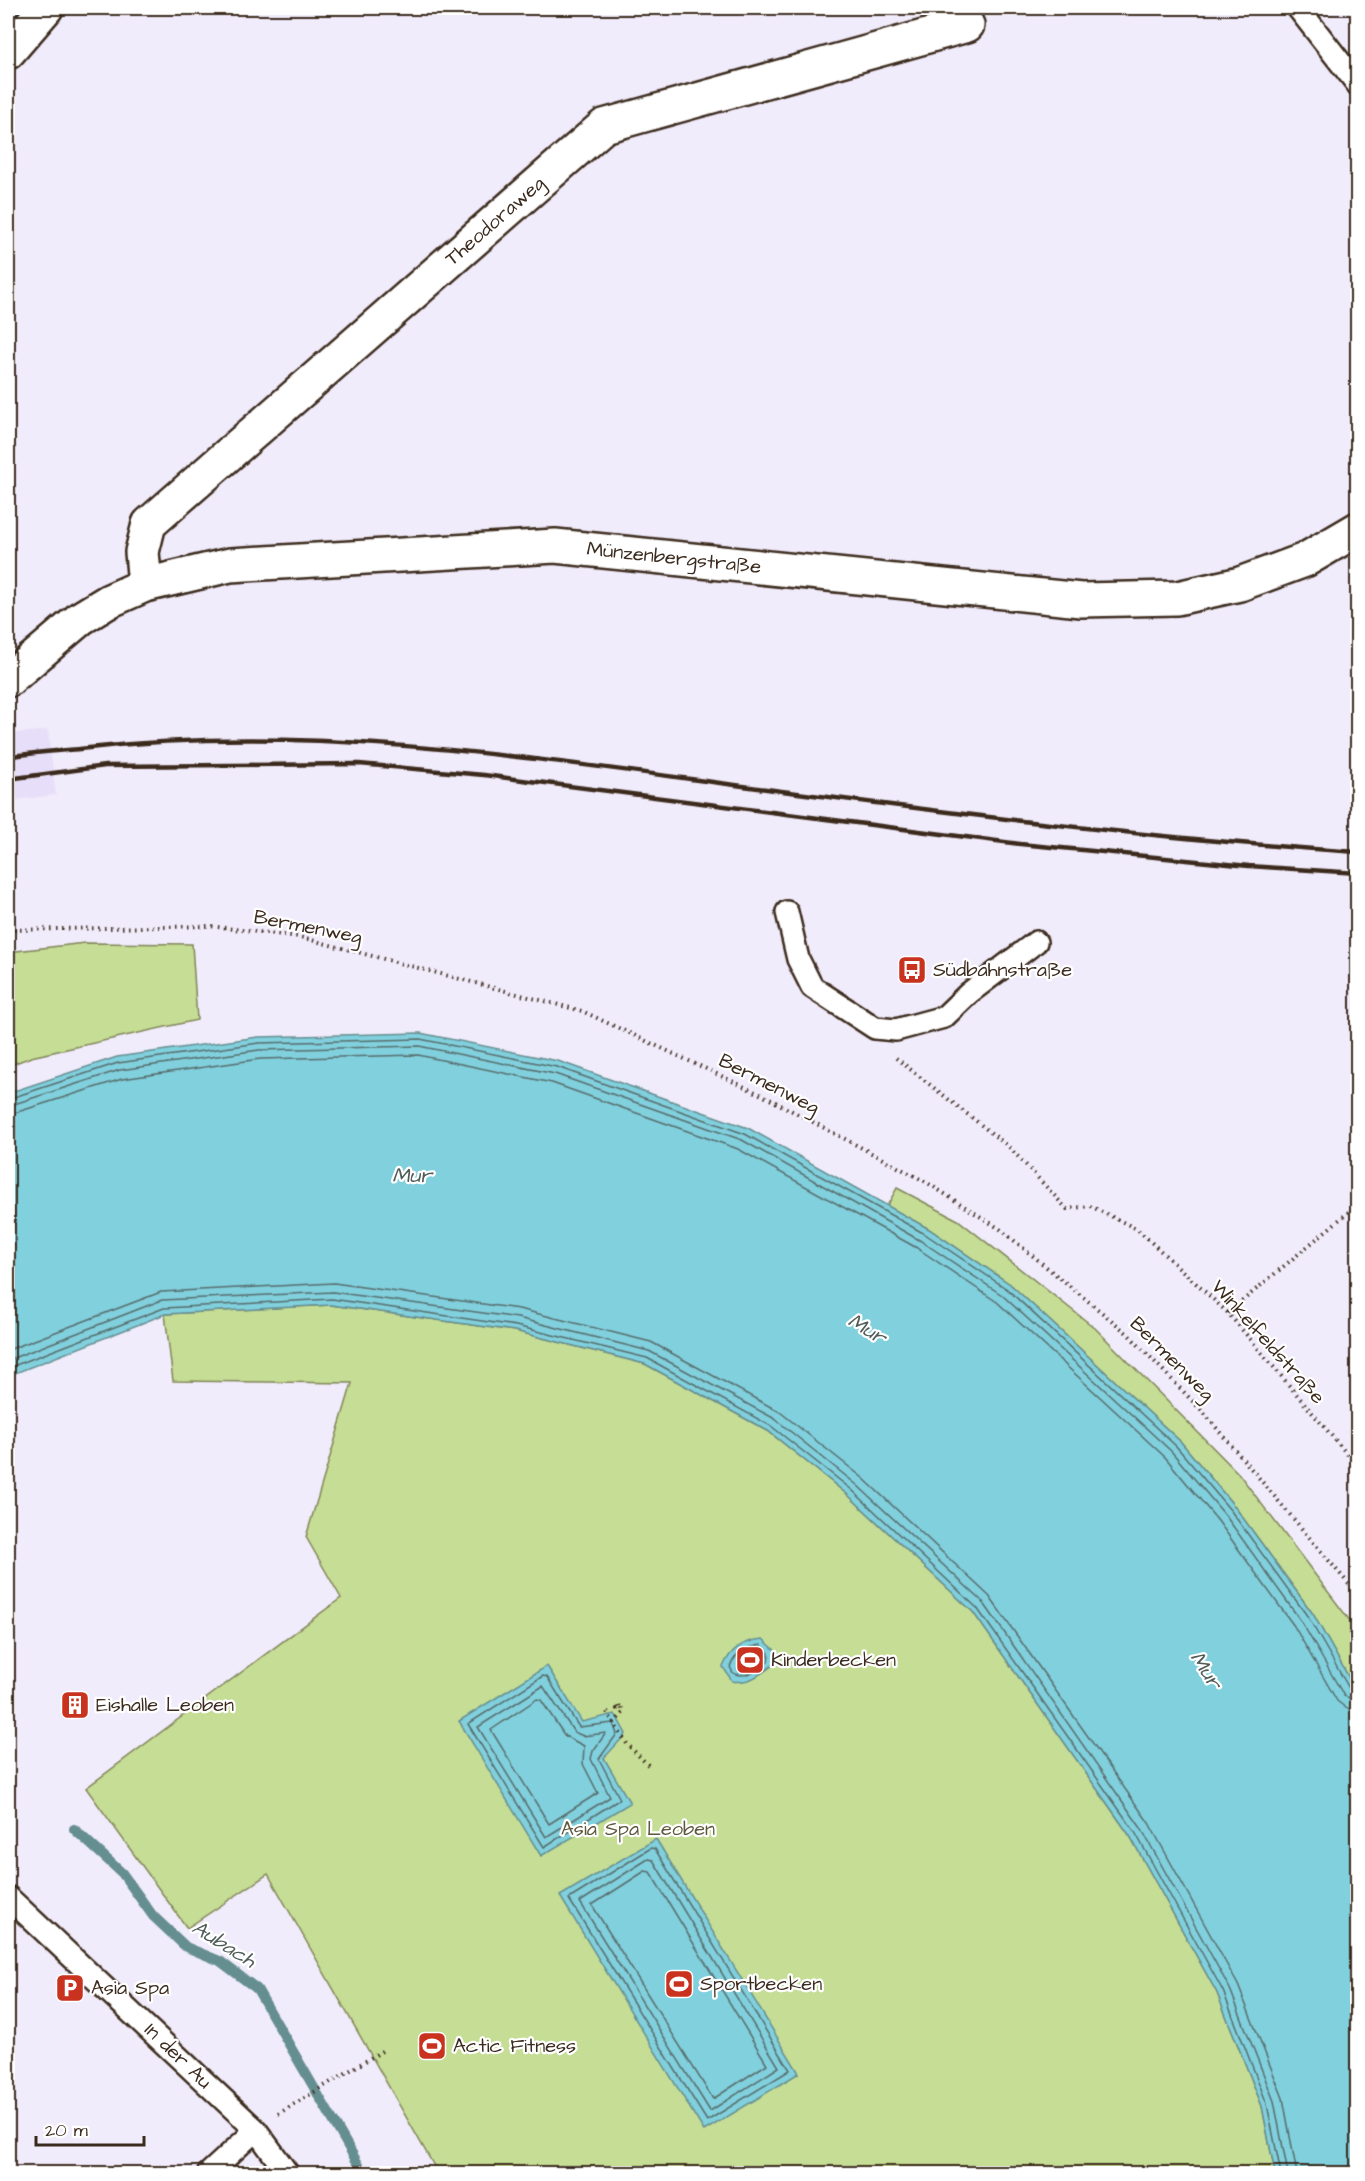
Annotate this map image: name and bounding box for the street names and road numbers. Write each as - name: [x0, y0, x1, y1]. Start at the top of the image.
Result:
- street label: Theodoraweg: [439, 170, 552, 273]
- street label: Münzenbergstraße: [585, 535, 763, 582]
- street label: Bermenweg: [251, 903, 365, 952]
- street label: Bermenweg: [713, 1047, 824, 1122]
- street label: Winkelfeldstraße: [1205, 1274, 1332, 1410]
- street label: Bermenweg: [1123, 1310, 1221, 1408]
- street label: In der Au: [138, 2017, 218, 2095]

